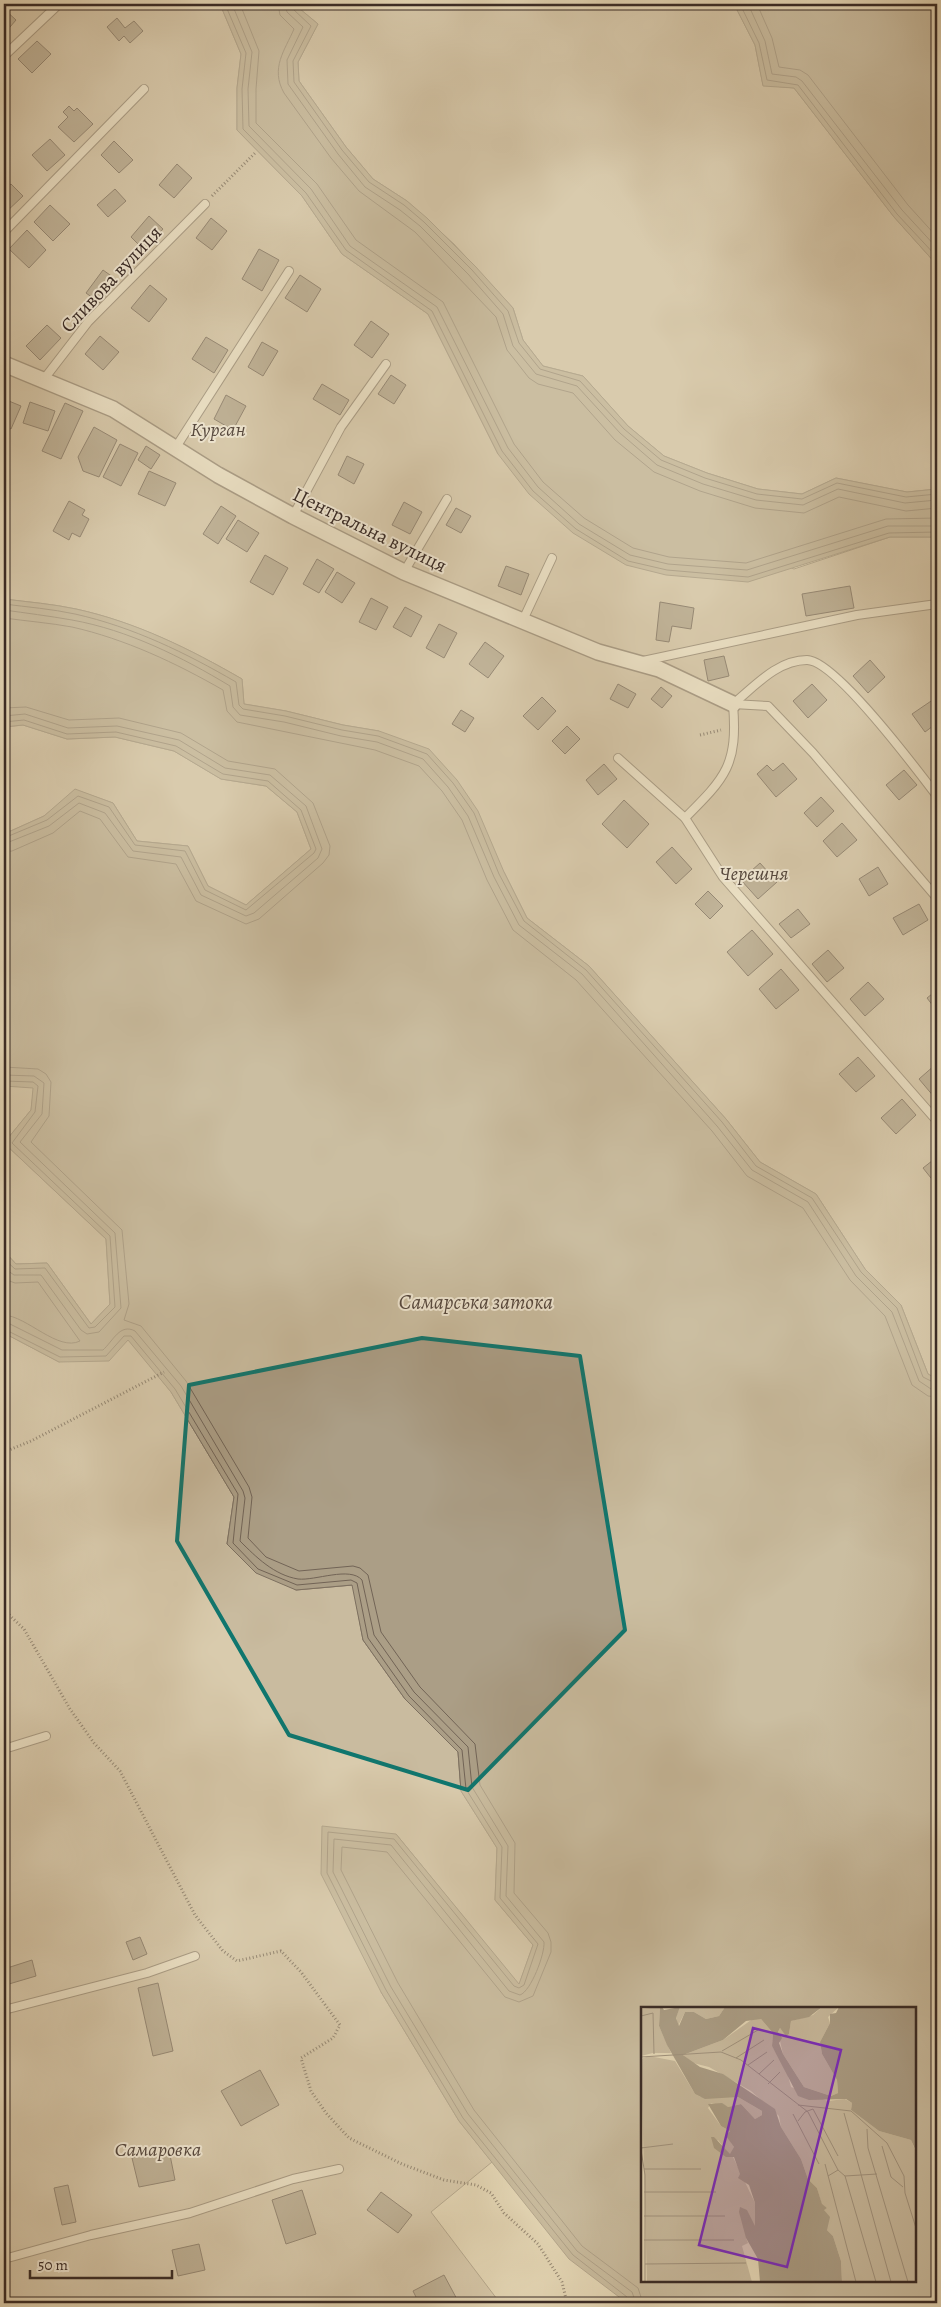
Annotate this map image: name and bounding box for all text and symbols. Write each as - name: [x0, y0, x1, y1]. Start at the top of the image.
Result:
- street label: Сливова вулиця: [54, 220, 168, 338]
- park label: Курган: [190, 416, 246, 443]
- street label: Центральна вулиця: [289, 481, 451, 579]
- park label: Черешня: [720, 860, 788, 887]
- water label: Самарська затока: [399, 1288, 553, 1316]
- inset map: [641, 2007, 916, 2282]
- park label: Самаровка: [115, 2136, 201, 2163]
- scale bar: [30, 2247, 172, 2279]
- text: 50 m: [38, 2255, 68, 2275]

